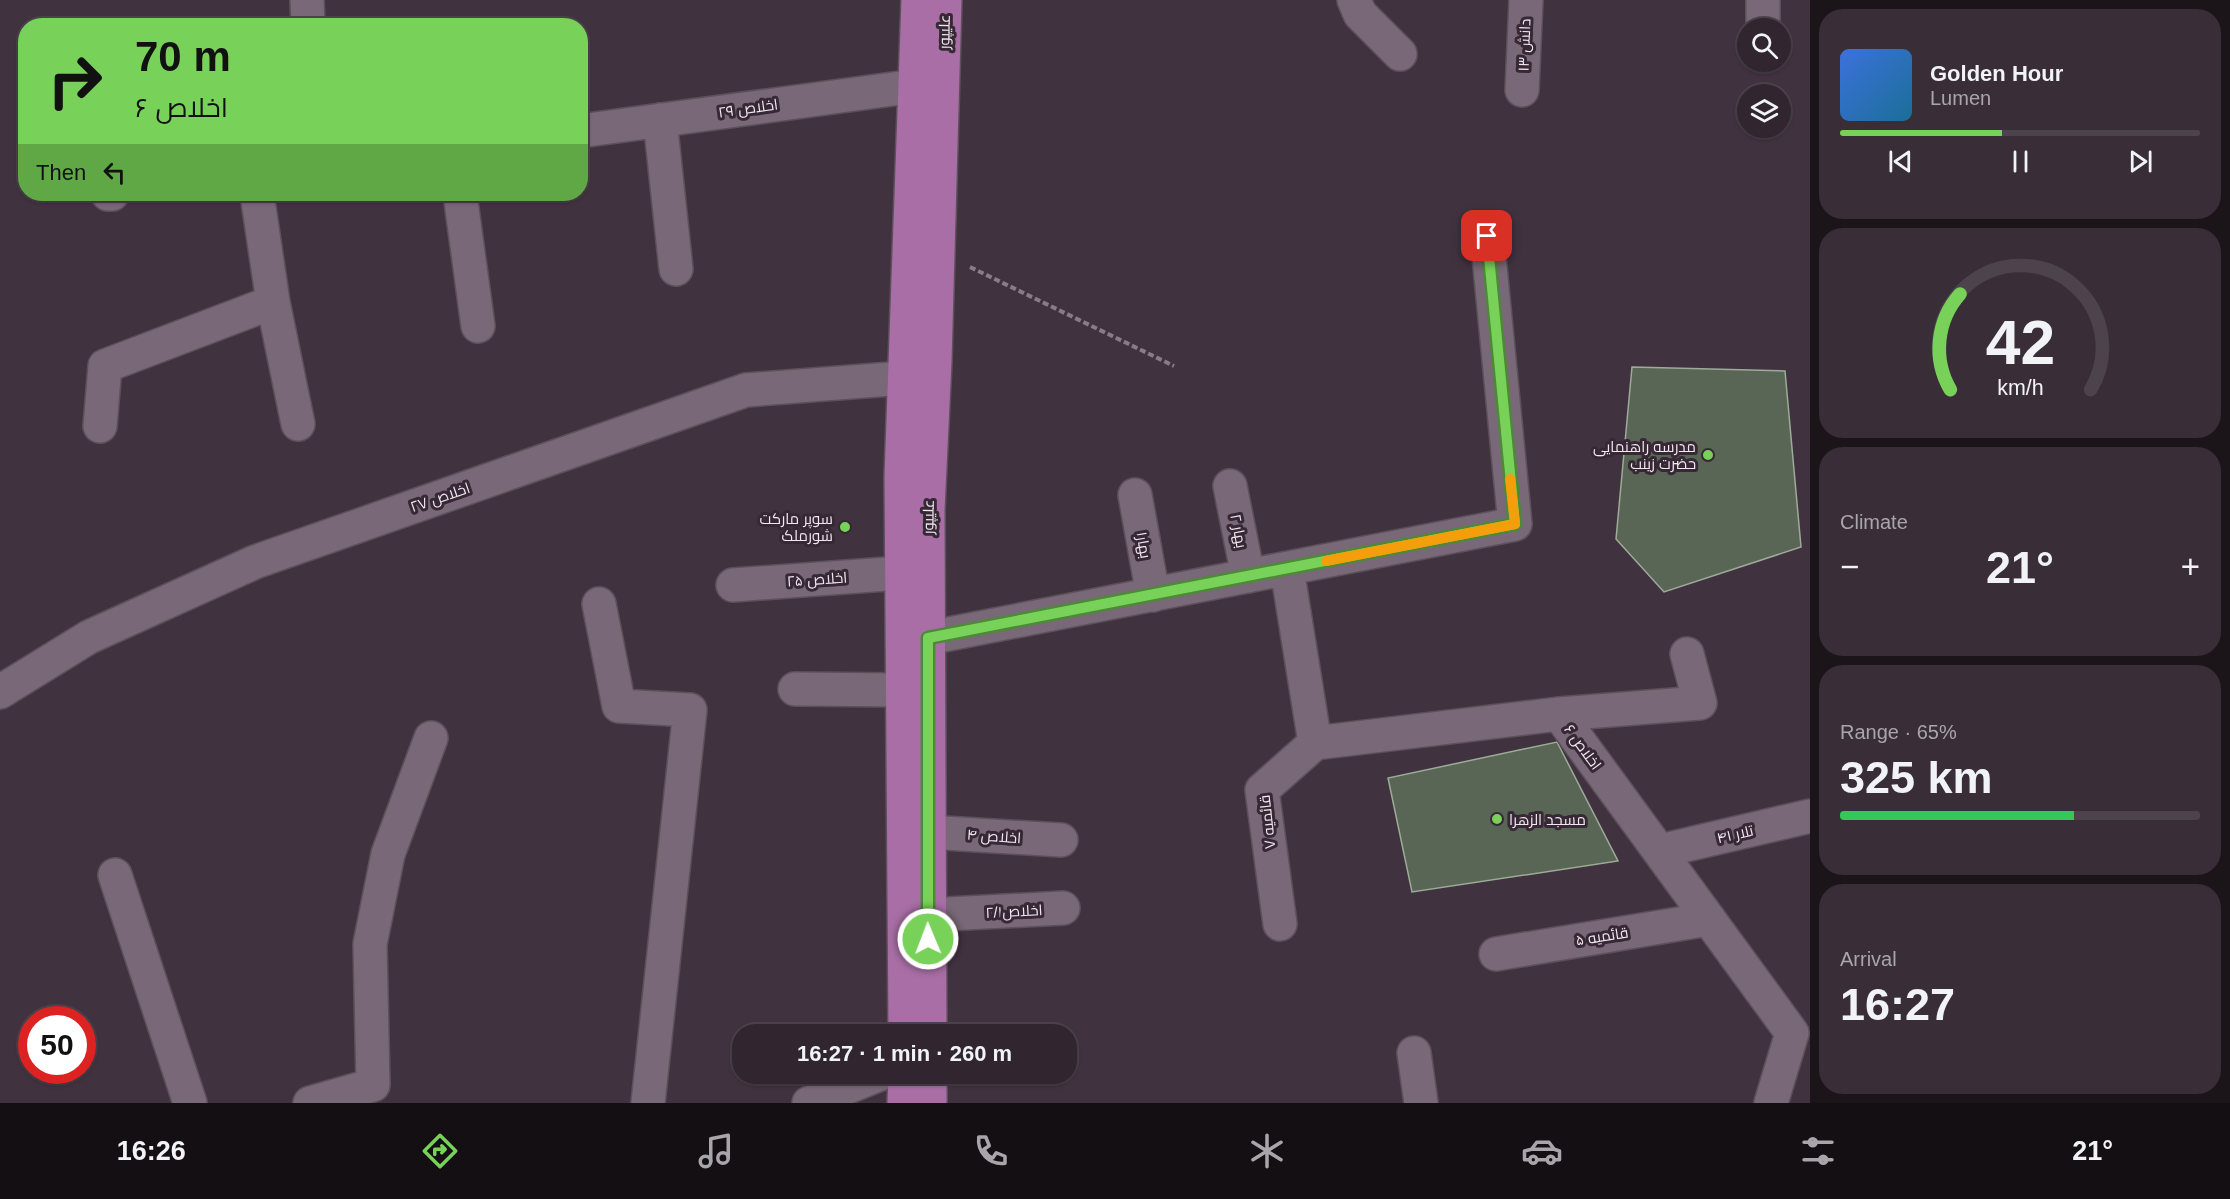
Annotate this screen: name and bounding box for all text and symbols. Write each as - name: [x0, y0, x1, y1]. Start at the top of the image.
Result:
- street label: علیپور: [935, 14, 955, 51]
- street label: دانش ۱۳: [1515, 18, 1535, 72]
- map controls: [1737, 18, 1791, 138]
- button: search: [1737, 18, 1791, 72]
- text: 70 m: [135, 33, 231, 80]
- icon: right: [36, 42, 114, 120]
- text: Golden Hour: [1930, 61, 2063, 86]
- button: layers: [1737, 84, 1791, 138]
- text: Lumen: [1930, 87, 1991, 109]
- text: اخلاص ۶: [135, 93, 228, 123]
- street label: اخلاص ۲۹: [717, 95, 779, 123]
- icon: previous: [1884, 145, 1917, 178]
- icon: pause: [2004, 145, 2037, 178]
- icon: next: [2124, 145, 2157, 178]
- icon: left: [98, 156, 131, 189]
- text: Then: [36, 160, 86, 185]
- pin: [1461, 210, 1512, 261]
- icon: arrive: [1470, 219, 1503, 252]
- text: 42: [1985, 308, 2055, 377]
- text: km/h: [1997, 376, 2043, 400]
- place label: مدرسه راهنمایی حضرت زینب: [1593, 438, 1696, 473]
- marker: مدرسه راهنمایی حضرت زینب: [1701, 448, 1715, 462]
- street label: اخلاص ۲۷: [408, 479, 473, 517]
- street label: علیپور: [919, 499, 939, 536]
- place label: سوپر مارکت شورملک: [760, 510, 833, 545]
- text: Climate: [1840, 511, 1908, 533]
- street label: بهار ۲: [1225, 513, 1251, 550]
- marker: سوپر مارکت شورملک: [838, 520, 852, 534]
- street label: بهار۱: [1131, 530, 1155, 560]
- text: 21°: [1986, 542, 2054, 593]
- text: −: [1840, 548, 1859, 585]
- text: +: [2181, 548, 2200, 585]
- street label: اخلاص ۲۵: [786, 568, 848, 592]
- street label: اخلاص ۶: [1559, 721, 1605, 774]
- text: Range · 65%: [1840, 721, 1957, 743]
- text: 325 km: [1840, 752, 1993, 803]
- street label: قائمیه ۷: [1256, 794, 1278, 850]
- place label: مسجد الزهرا: [1509, 811, 1586, 829]
- marker: مسجد الزهرا: [1490, 812, 1504, 826]
- street label: تلار ۴۱: [1715, 822, 1755, 847]
- street label: اخلاص ۴: [966, 826, 1022, 848]
- street label: اخلاص۲/۱: [985, 901, 1043, 923]
- position arrow: [896, 907, 960, 971]
- street label: قائمیه ۵: [1574, 923, 1630, 949]
- text: Arrival: [1840, 948, 1897, 970]
- text: 16:27: [1840, 979, 1955, 1030]
- speed limit sign: 50: [18, 1006, 96, 1084]
- text: 16:27 · 1 min · 260 m: [797, 1041, 1012, 1066]
- icon: directions: [419, 1130, 461, 1172]
- icon: music: [695, 1130, 737, 1172]
- icon: phone: [970, 1130, 1012, 1172]
- icon: climate: [1246, 1130, 1288, 1172]
- icon: car: [1521, 1130, 1563, 1172]
- icon: filters: [1797, 1130, 1839, 1172]
- text: 16:26: [117, 1136, 186, 1166]
- text: 21°: [2072, 1136, 2113, 1166]

